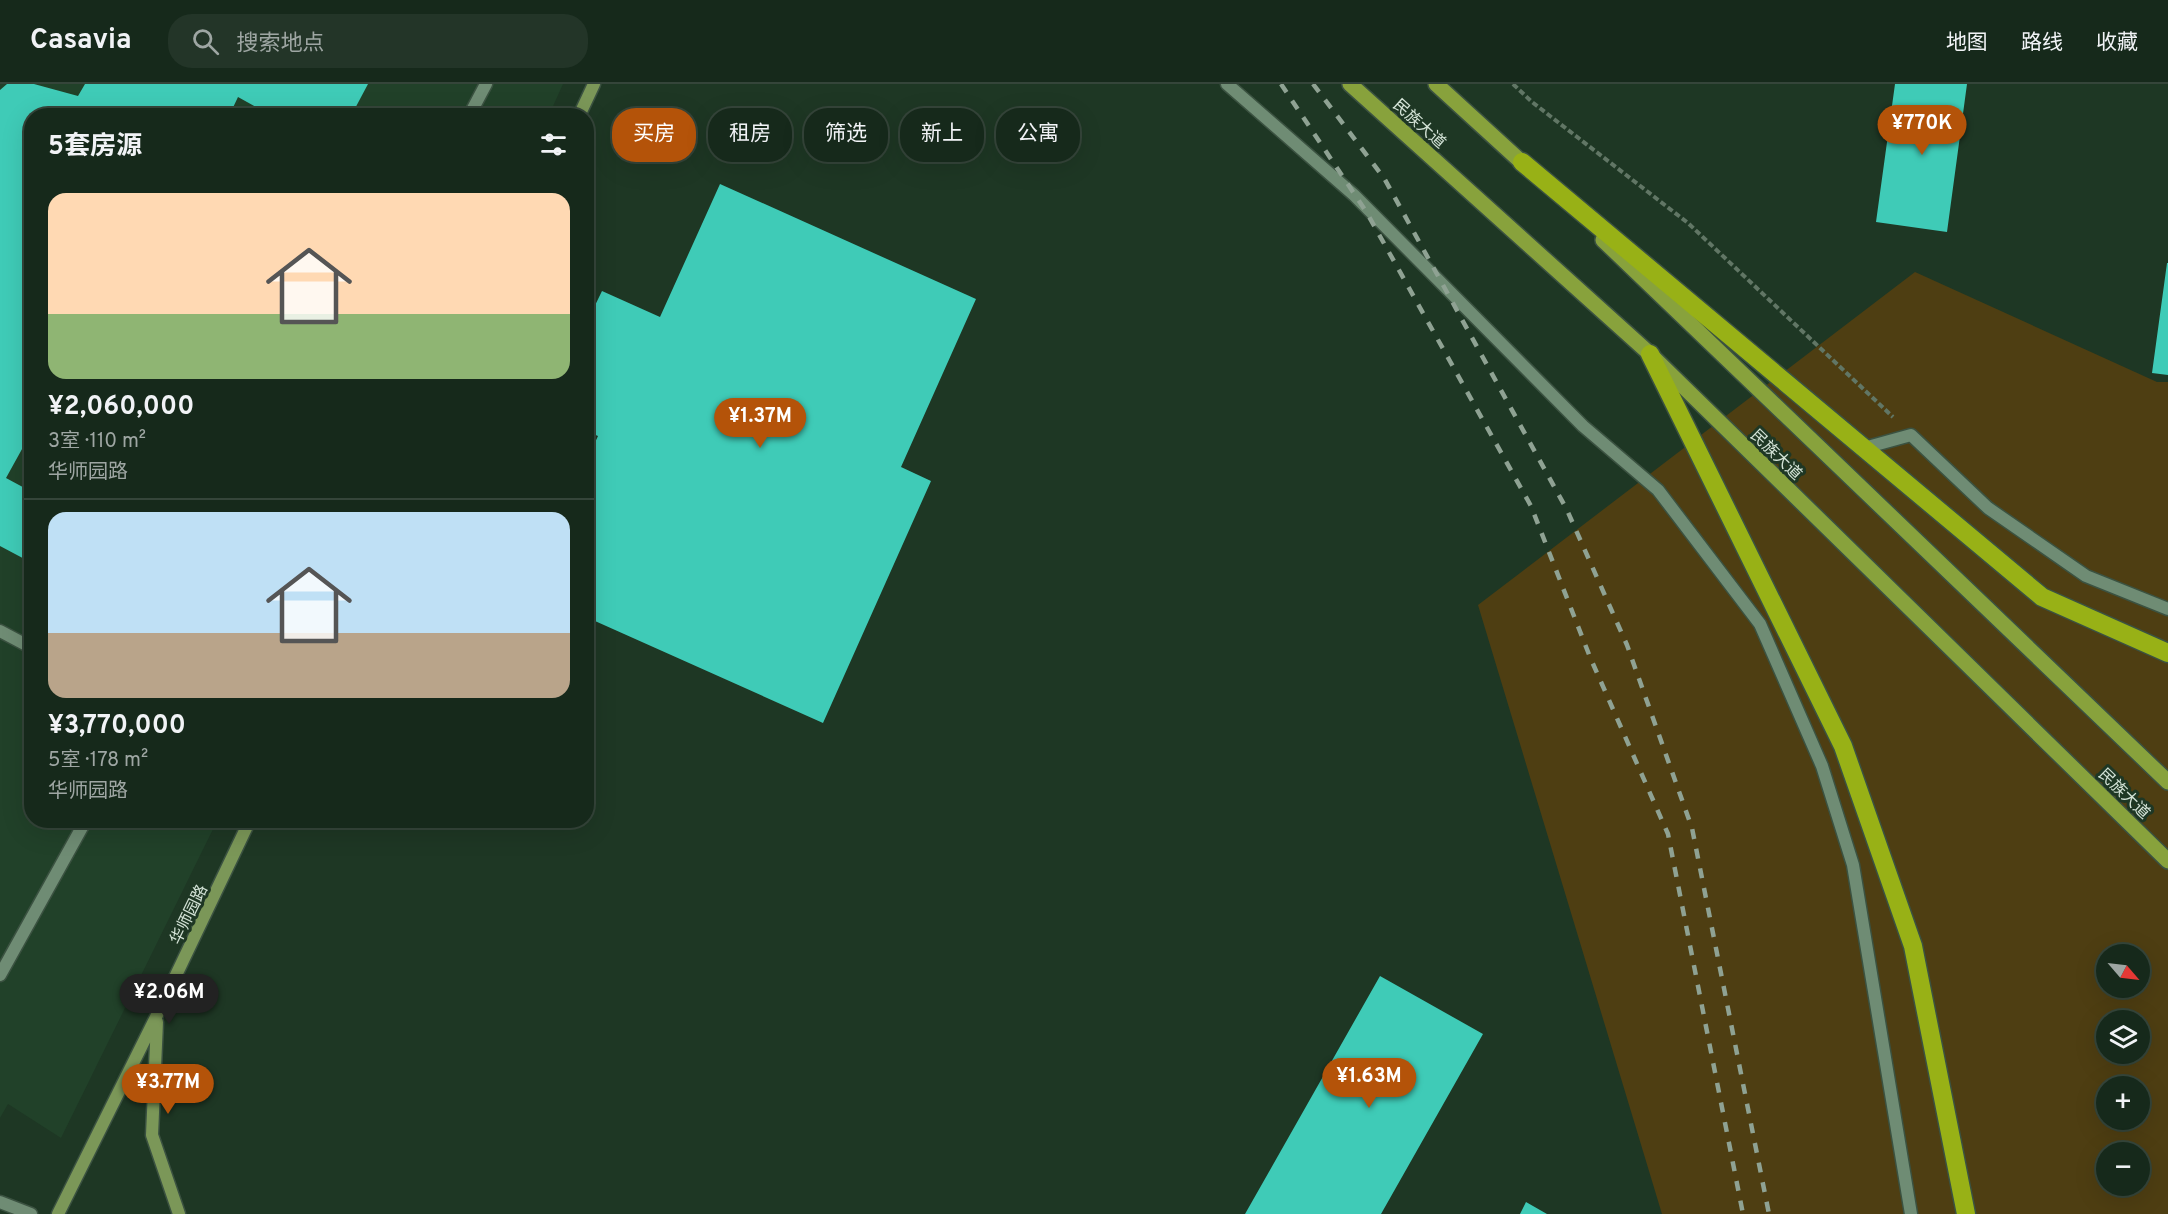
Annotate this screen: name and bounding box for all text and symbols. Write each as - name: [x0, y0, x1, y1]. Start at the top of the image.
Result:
- search box: [168, 14, 588, 68]
- text: Casavia: [30, 23, 132, 59]
- icon: search: [189, 25, 222, 58]
- text: 地图: [1946, 30, 1988, 57]
- text: 路线: [2021, 30, 2063, 57]
- text: 收藏: [2096, 30, 2138, 57]
- text: 搜索地点: [237, 31, 325, 58]
- street label: 民族大道: [1388, 96, 1449, 153]
- pin: ¥770K: [1880, 105, 1964, 156]
- chip: 买房: [612, 108, 696, 162]
- chip: 租房: [708, 108, 792, 162]
- chip: 筛选: [804, 108, 888, 162]
- chip: 新上: [900, 108, 984, 162]
- chip: 公寓: [996, 108, 1080, 162]
- text: ¥770K: [1892, 111, 1952, 137]
- icon: filters: [537, 128, 570, 161]
- text: 5套房源: [48, 131, 142, 164]
- icon: home: [255, 232, 363, 340]
- text: ¥2,060,000: [48, 391, 194, 424]
- pin: ¥1.37M: [711, 398, 809, 449]
- text: ¥1.37M: [728, 404, 792, 430]
- street label: 民族大道: [1746, 426, 1806, 485]
- text: 3室 · 110 m²: [48, 429, 146, 455]
- text: 华师园路: [48, 460, 128, 486]
- icon: home: [255, 551, 363, 659]
- text: ¥3,770,000: [48, 710, 186, 743]
- text: 5室 · 178 m²: [48, 748, 148, 774]
- street label: 民族大道: [2094, 765, 2154, 824]
- text: 华师园路: [48, 779, 128, 805]
- street label: 华师园路: [167, 882, 213, 948]
- north arrow: [2096, 944, 2150, 998]
- map controls: [2096, 944, 2150, 1196]
- pin: ¥2.06M: [120, 974, 218, 1025]
- text: ¥2.06M: [134, 980, 204, 1006]
- button: layers: [2096, 1010, 2150, 1064]
- pin: ¥1.63M: [1320, 1058, 1418, 1109]
- pin: ¥3.77M: [119, 1064, 217, 1115]
- text: ¥1.63M: [1336, 1064, 1402, 1090]
- text: ¥3.77M: [136, 1070, 200, 1096]
- button: +: [2096, 1076, 2150, 1130]
- button: −: [2096, 1142, 2150, 1196]

